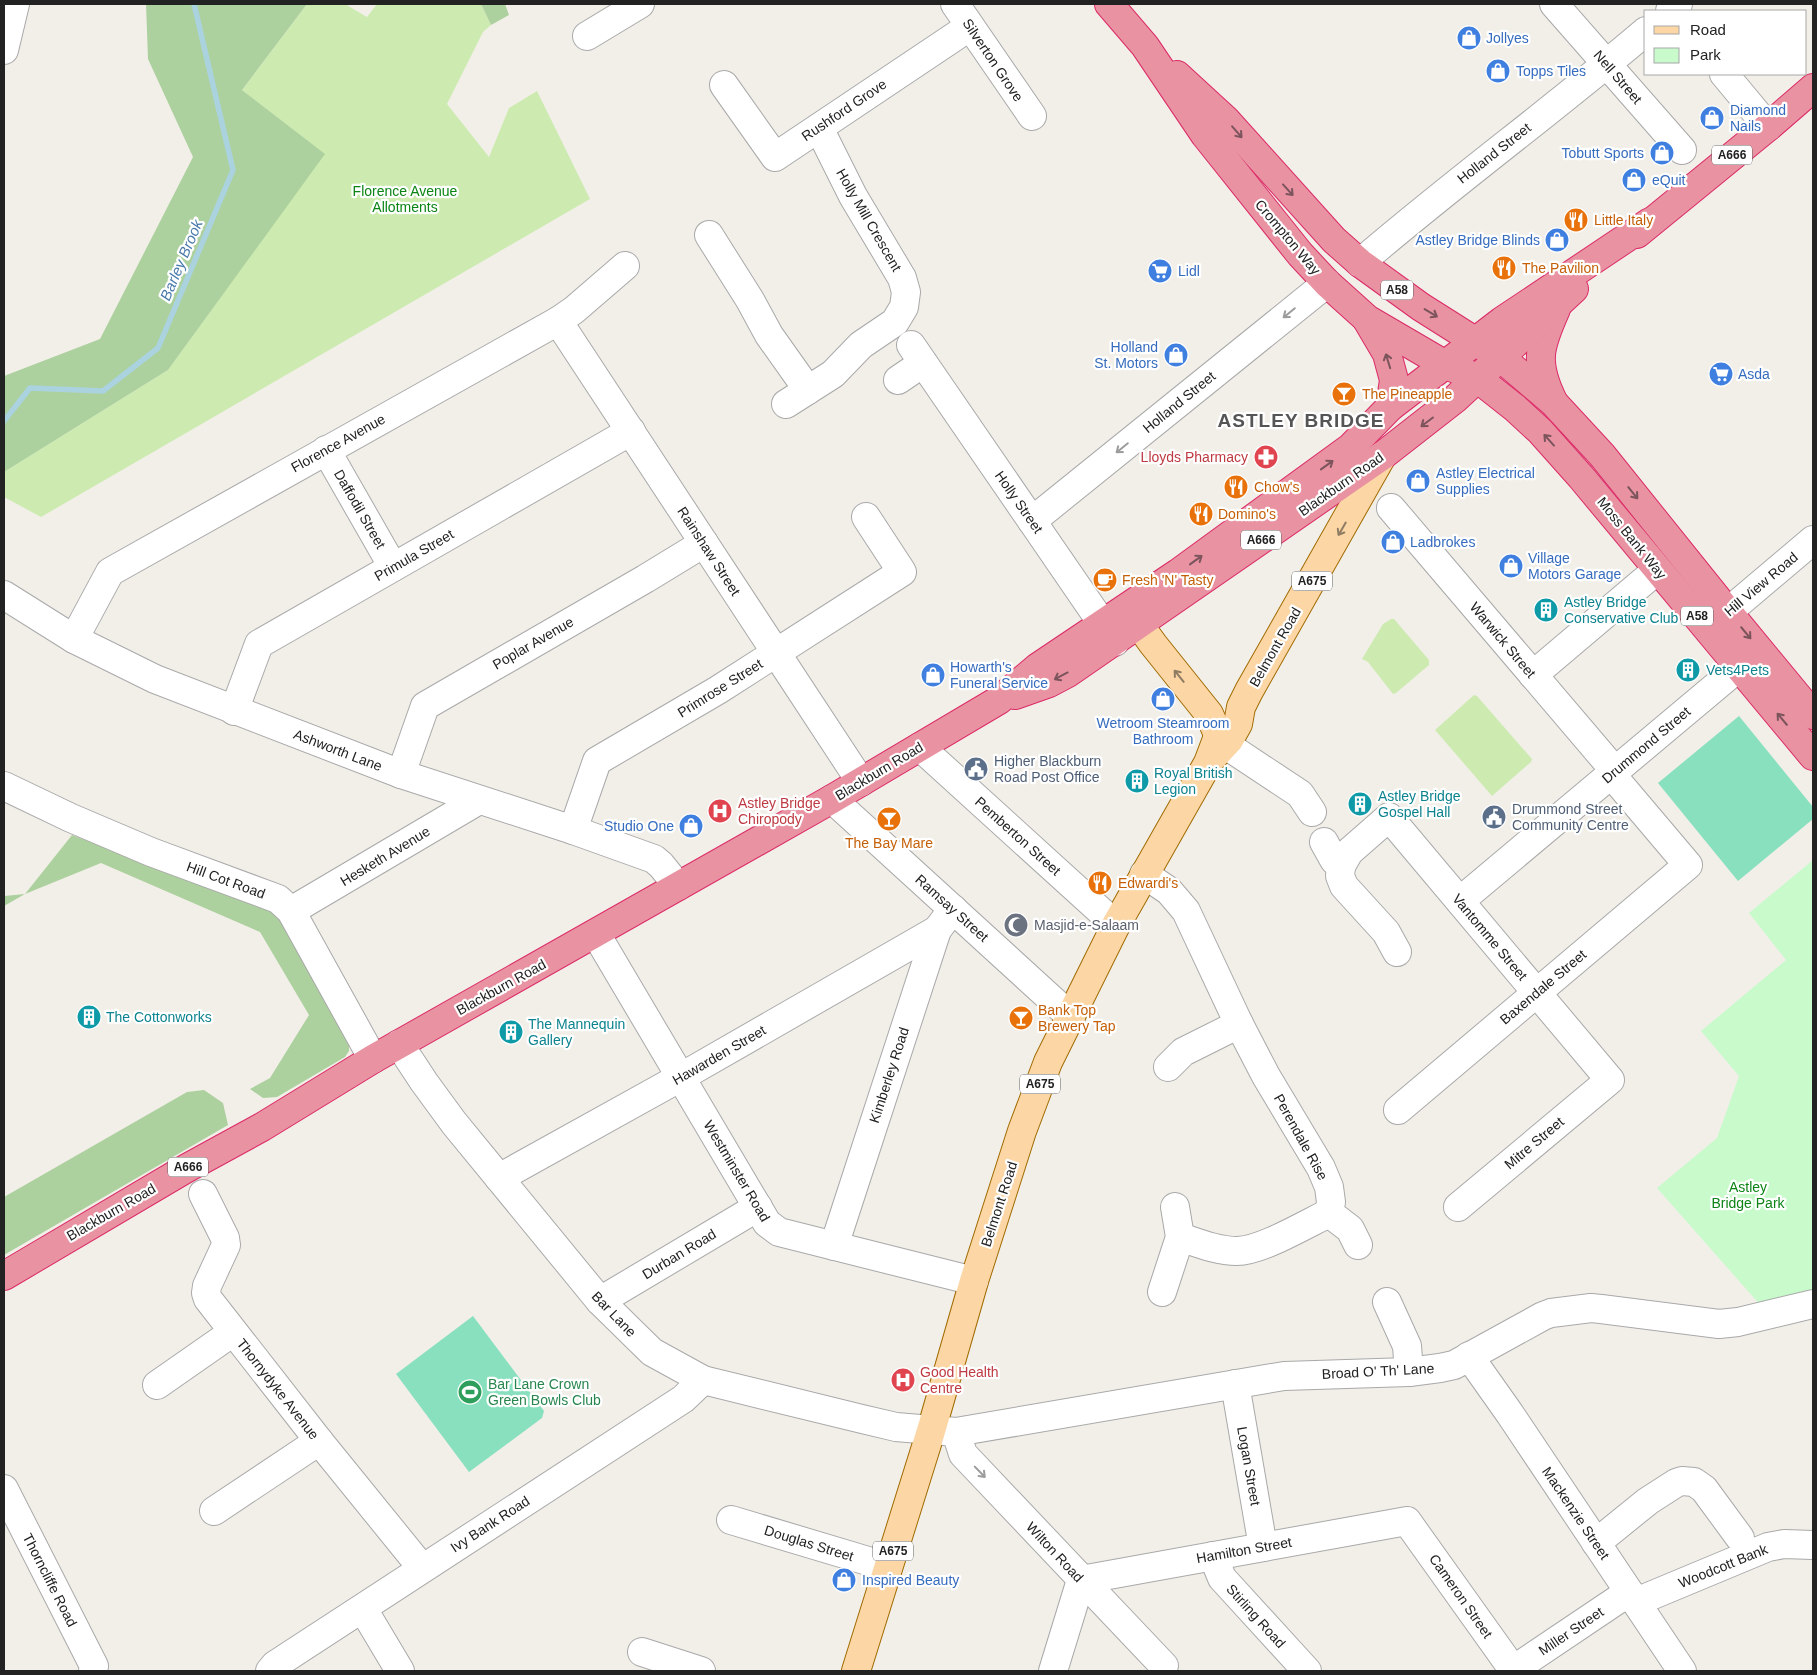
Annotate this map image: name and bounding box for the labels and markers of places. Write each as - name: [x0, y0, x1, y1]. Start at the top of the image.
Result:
- shop icon: Jollyes: [1456, 25, 1482, 51]
- place label: Jollyes: [1486, 30, 1529, 46]
- shop icon: Topps Tiles: [1485, 58, 1511, 84]
- place label: Topps Tiles: [1516, 63, 1586, 79]
- place label: Diamond Nails: [1730, 102, 1786, 134]
- shop icon: Diamond Nails: [1699, 105, 1725, 131]
- shop icon: Tobutt Sports: [1649, 140, 1675, 166]
- place label: Tobutt Sports: [1562, 145, 1644, 161]
- shop icon: eQuit: [1621, 167, 1647, 193]
- place label: eQuit: [1652, 172, 1686, 188]
- restaurant icon: Little Italy: [1563, 207, 1589, 233]
- place label: Little Italy: [1594, 212, 1653, 228]
- shop icon: Astley Bridge Blinds: [1544, 227, 1570, 253]
- place label: Astley Bridge Blinds: [1415, 232, 1540, 248]
- restaurant icon: The Pavilion: [1491, 255, 1517, 281]
- supermarket icon: Lidl: [1147, 258, 1173, 284]
- place label: The Pavilion: [1522, 260, 1599, 276]
- place label: Lidl: [1178, 263, 1200, 279]
- place label: Holland St. Motors: [1094, 339, 1158, 371]
- shop icon: Holland St. Motors: [1163, 342, 1189, 368]
- supermarket icon: Asda: [1708, 361, 1734, 387]
- place label: Asda: [1738, 366, 1770, 382]
- bar icon: The Pineapple: [1331, 381, 1357, 407]
- place label: The Pineapple: [1362, 386, 1453, 402]
- pharmacy icon: Lloyds Pharmacy: [1253, 444, 1279, 470]
- place label: Lloyds Pharmacy: [1141, 449, 1248, 465]
- place label: Astley Electrical Supplies: [1436, 465, 1535, 497]
- shop icon: Astley Electrical Supplies: [1405, 468, 1431, 494]
- restaurant icon: Chow's: [1223, 474, 1249, 500]
- place label: Chow's: [1254, 479, 1299, 495]
- restaurant icon: Domino's: [1188, 501, 1214, 527]
- place label: Domino's: [1218, 506, 1276, 522]
- shop icon: Ladbrokes: [1380, 529, 1406, 555]
- place label: Ladbrokes: [1410, 534, 1475, 550]
- place label: Village Motors Garage: [1528, 550, 1622, 582]
- shop icon: Village Motors Garage: [1498, 553, 1524, 579]
- cafe icon: Fresh 'N' Tasty: [1092, 567, 1118, 593]
- place label: Fresh 'N' Tasty: [1122, 572, 1213, 588]
- place label: Astley Bridge Conservative Club: [1564, 594, 1679, 626]
- building icon: Astley Bridge Conservative Club: [1533, 597, 1559, 623]
- building icon: Vets4Pets: [1675, 657, 1701, 683]
- place label: Howarth's Funeral Service: [950, 659, 1048, 691]
- shop icon: Howarth's Funeral Service: [920, 662, 946, 688]
- place label: Vets4Pets: [1706, 662, 1769, 678]
- shop icon: Wetroom Steamroom Bathroom: [1150, 686, 1176, 712]
- place label: Wetroom Steamroom Bathroom: [1097, 715, 1229, 747]
- place label: Higher Blackburn Road Post Office: [994, 753, 1101, 785]
- public building icon: Higher Blackburn Road Post Office: [963, 756, 989, 782]
- place label: Royal British Legion: [1154, 765, 1233, 797]
- building icon: Royal British Legion: [1124, 768, 1150, 794]
- place label: Astley Bridge Gospel Hall: [1378, 788, 1461, 820]
- building icon: Astley Bridge Gospel Hall: [1347, 791, 1373, 817]
- place label: Astley Bridge Chiropody: [738, 795, 821, 827]
- hospital icon: Astley Bridge Chiropody: [707, 798, 733, 824]
- place label: Drummond Street Community Centre: [1512, 801, 1629, 833]
- public building icon: Drummond Street Community Centre: [1481, 804, 1507, 830]
- bar icon: The Bay Mare: [876, 806, 902, 832]
- shop icon: Studio One: [678, 813, 704, 839]
- place label: Studio One: [604, 818, 674, 834]
- place label: The Bay Mare: [845, 835, 933, 851]
- restaurant icon: Edwardi's: [1087, 870, 1113, 896]
- place label: Edwardi's: [1118, 875, 1178, 891]
- mosque icon: Masjid-e-Salaam: [1003, 912, 1029, 938]
- place label: Masjid-e-Salaam: [1034, 917, 1139, 933]
- place label: Bank Top Brewery Tap: [1038, 1002, 1116, 1034]
- building icon: The Cottonworks: [76, 1004, 102, 1030]
- bar icon: Bank Top Brewery Tap: [1008, 1005, 1034, 1031]
- place label: The Cottonworks: [106, 1009, 212, 1025]
- place label: The Mannequin Gallery: [528, 1016, 625, 1048]
- building icon: The Mannequin Gallery: [498, 1019, 524, 1045]
- place label: Good Health Centre: [920, 1364, 999, 1396]
- hospital icon: Good Health Centre: [890, 1367, 916, 1393]
- place label: Bar Lane Crown Green Bowls Club: [488, 1376, 601, 1408]
- sports icon: Bar Lane Crown Green Bowls Club: [457, 1379, 483, 1405]
- shop icon: Inspired Beauty: [831, 1567, 857, 1593]
- place label: Inspired Beauty: [862, 1572, 959, 1588]

